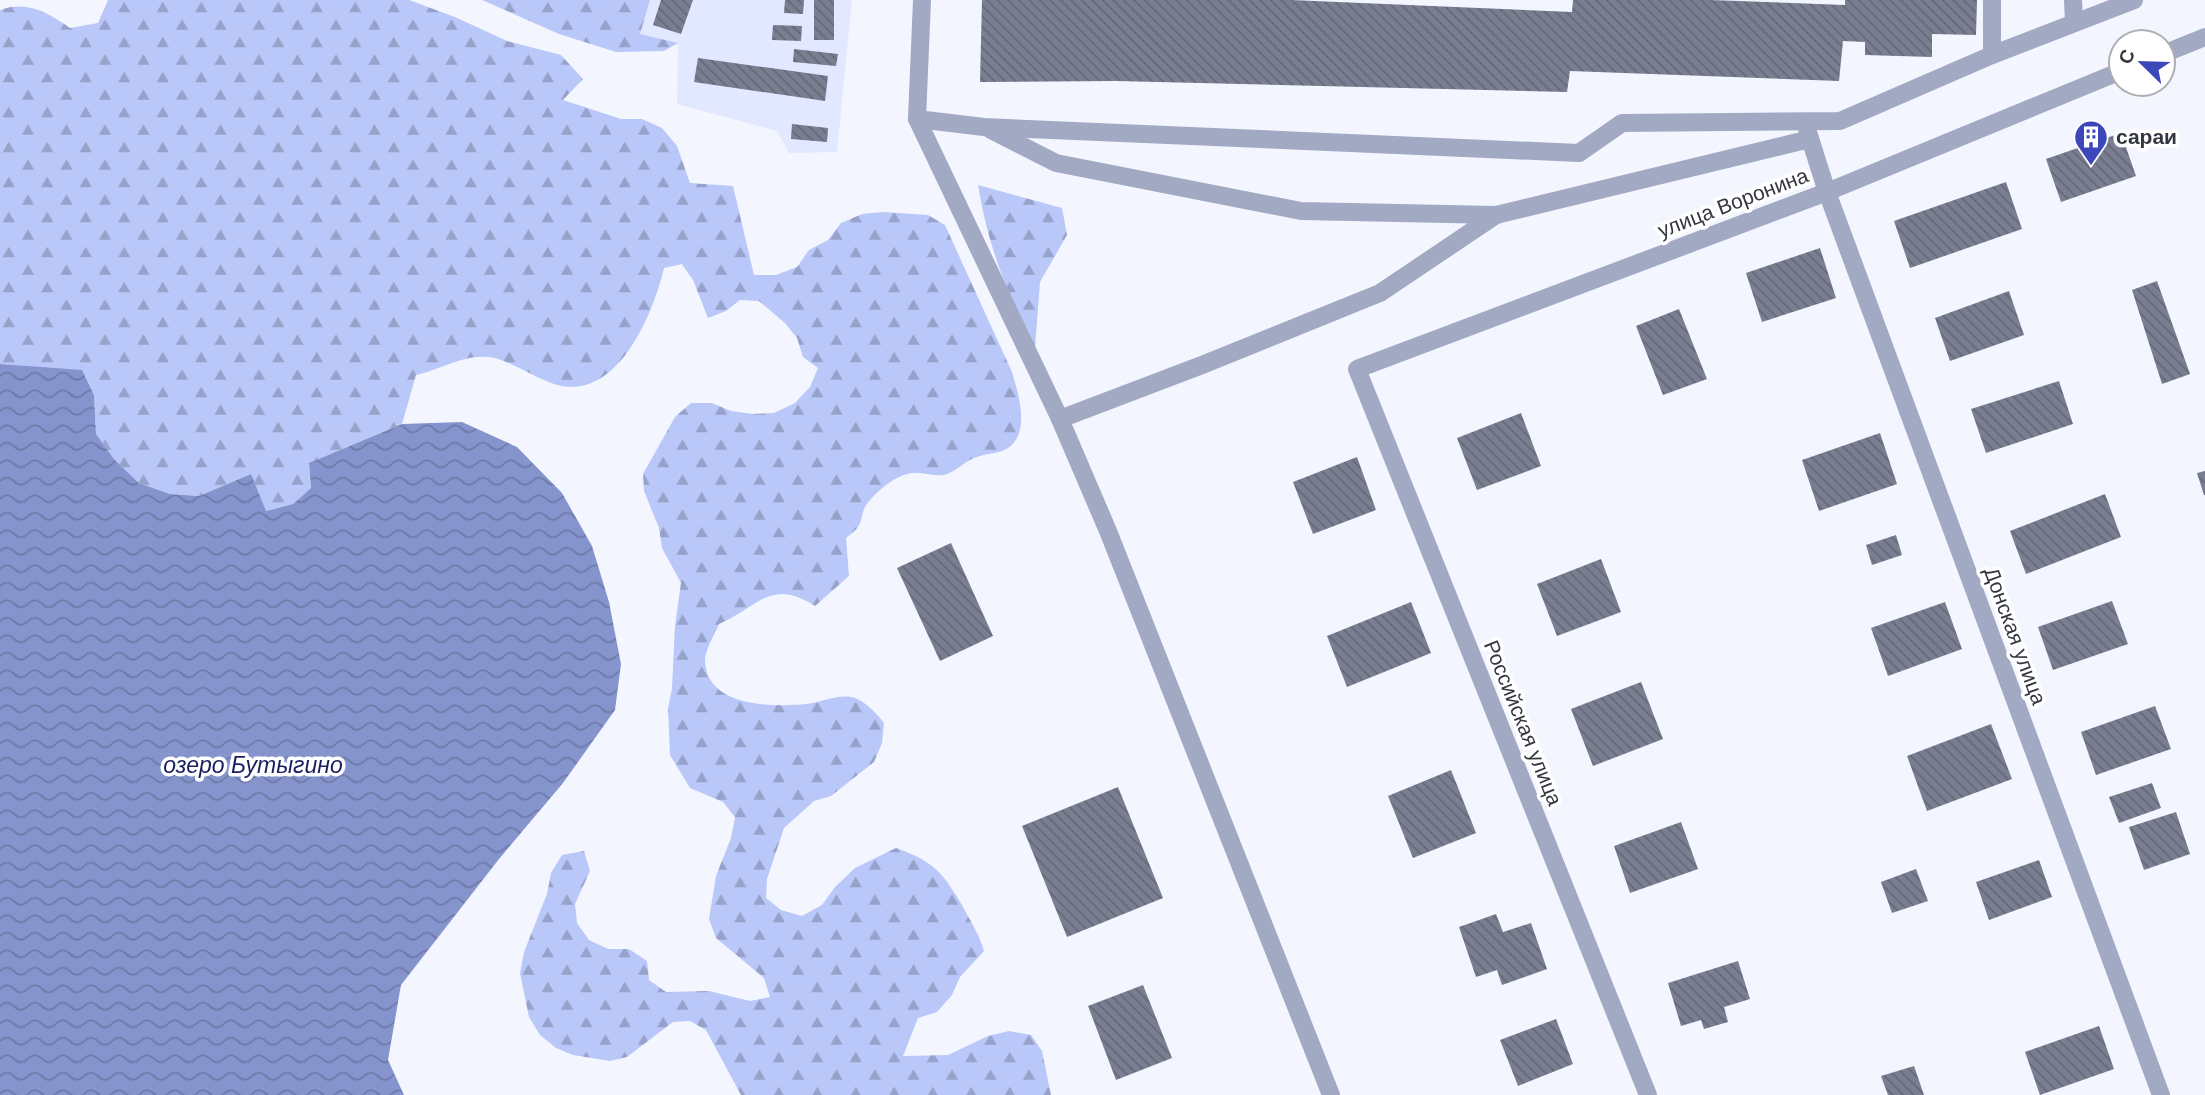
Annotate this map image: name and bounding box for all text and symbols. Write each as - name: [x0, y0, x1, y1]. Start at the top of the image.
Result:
- north arrow: [2107, 28, 2177, 98]
- text: С: [2114, 46, 2139, 67]
- building icon: сараи: [2072, 118, 2110, 167]
- place label: сараи: [2116, 125, 2177, 148]
- street label: улица Воронина: [1654, 163, 1812, 242]
- street label: Донская улица: [1980, 564, 2051, 708]
- street label: Российская улица: [1480, 637, 1567, 809]
- water label: озеро Бутыгино: [163, 752, 343, 778]

